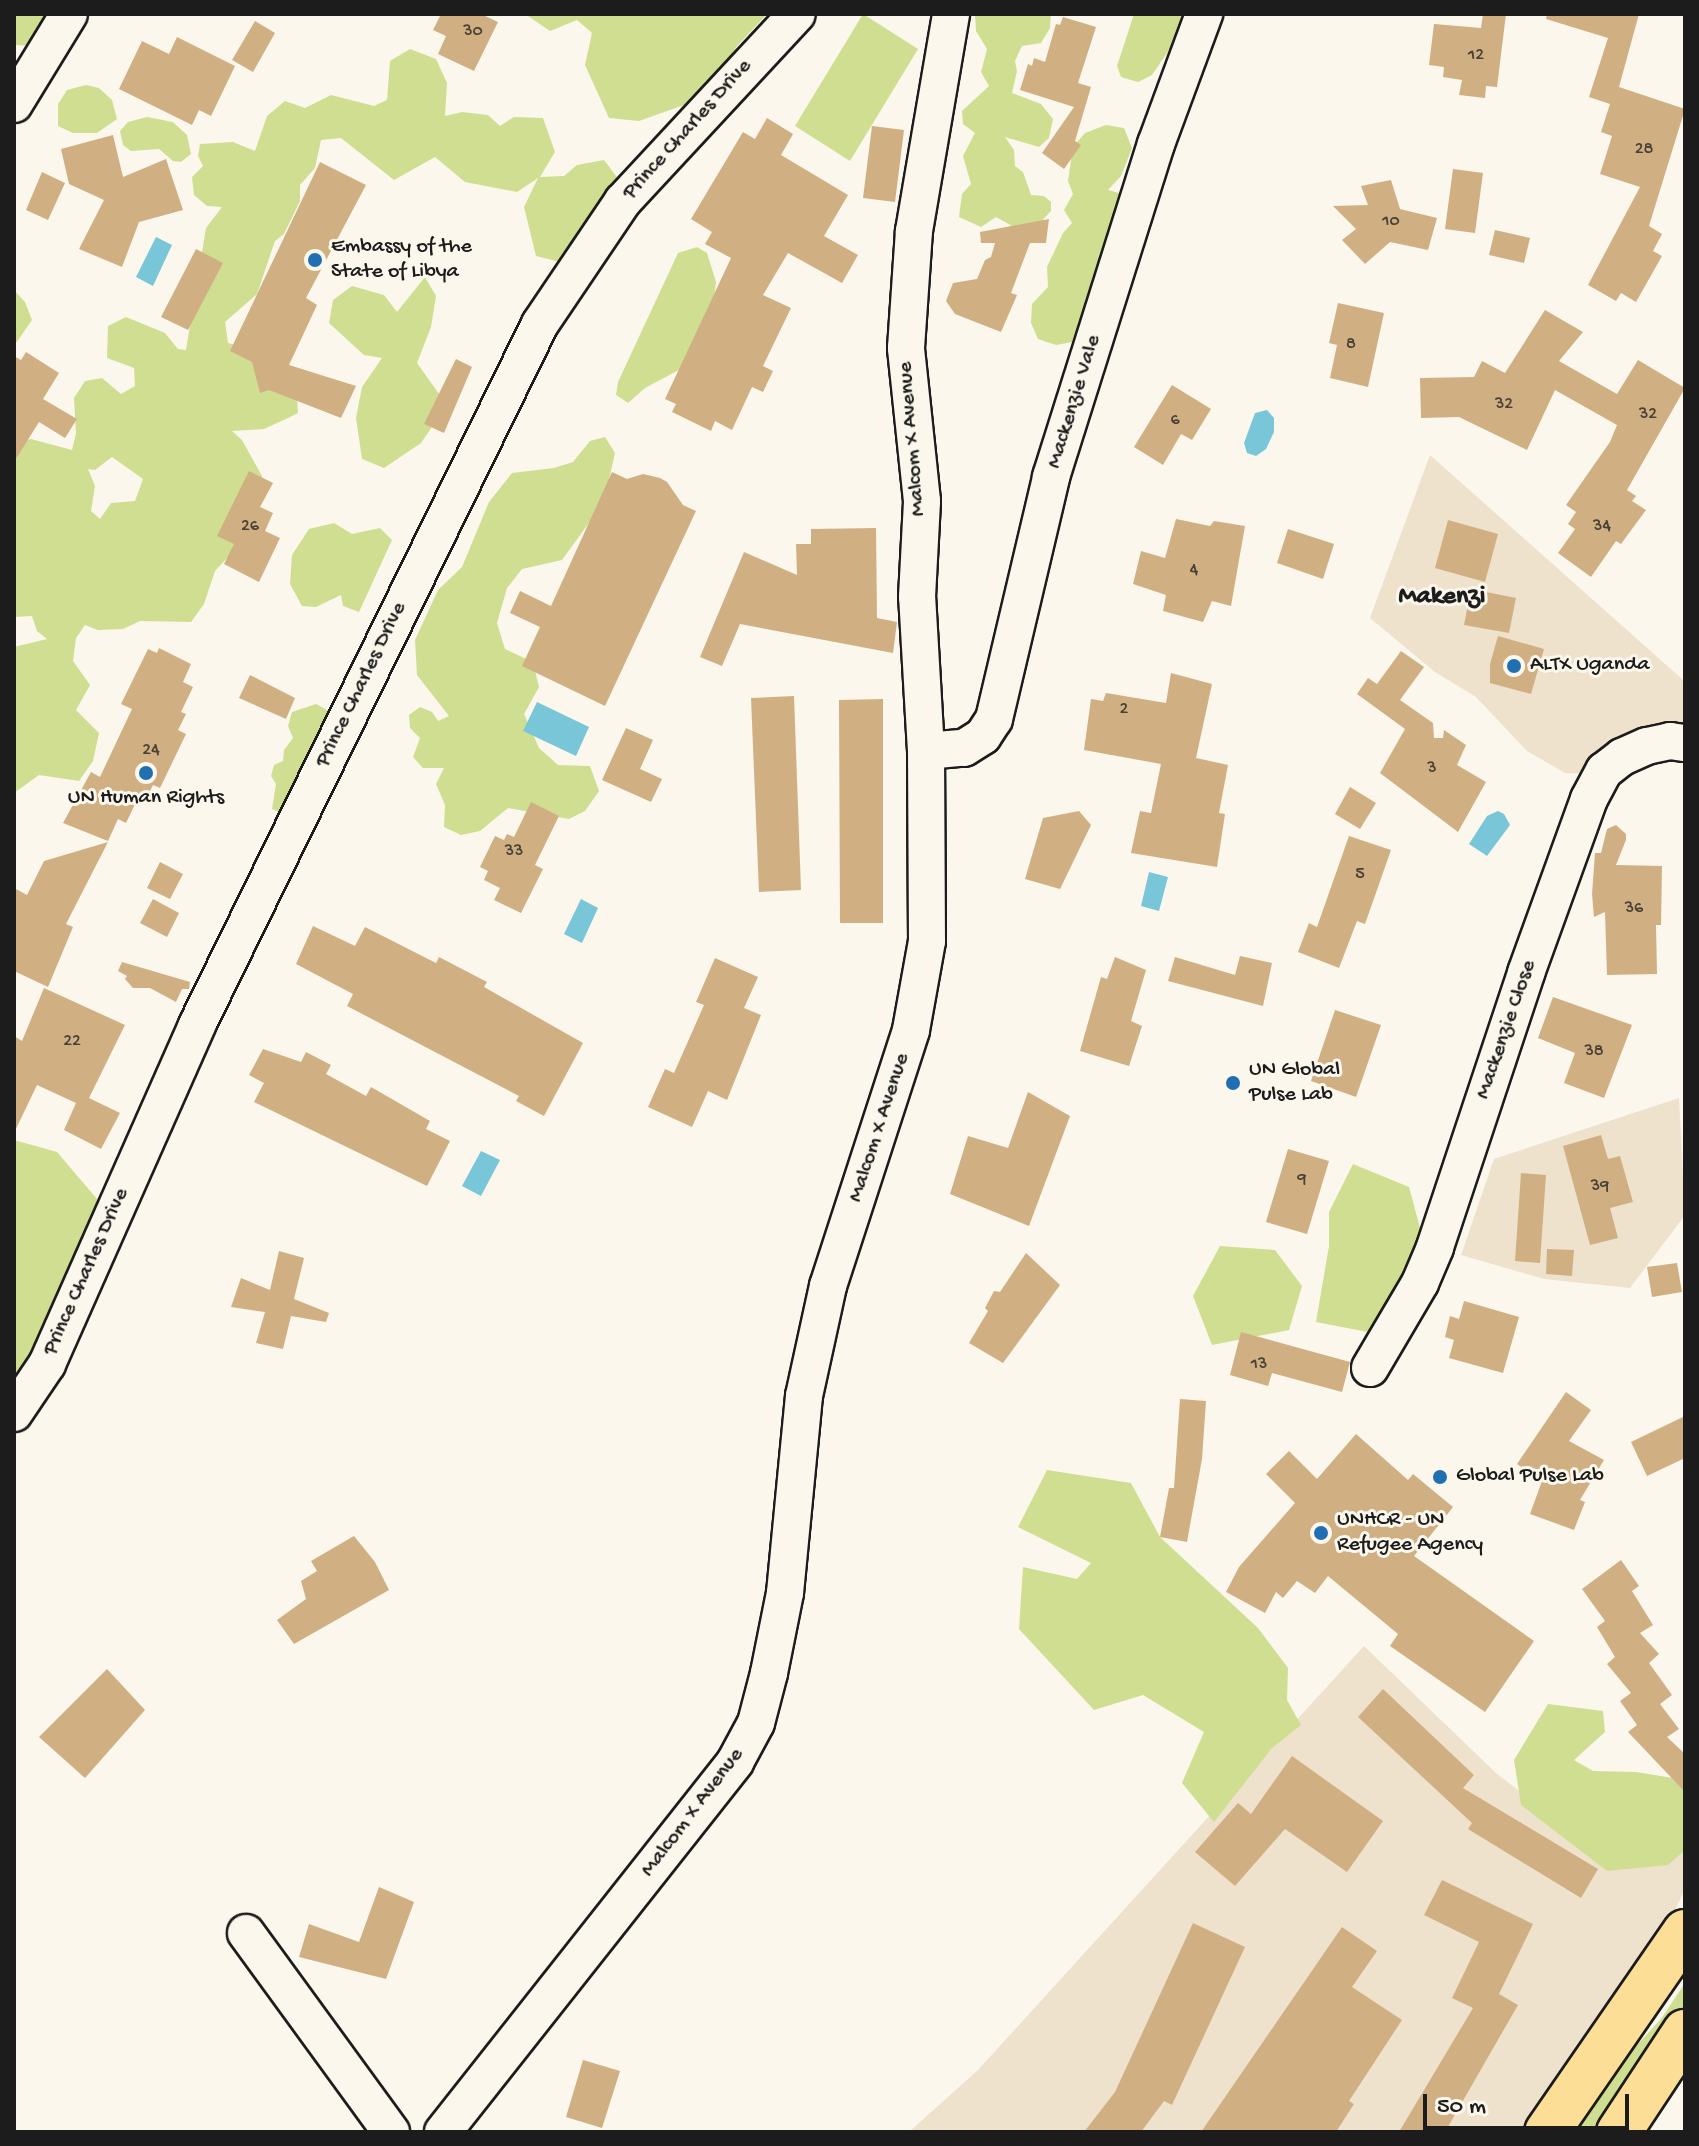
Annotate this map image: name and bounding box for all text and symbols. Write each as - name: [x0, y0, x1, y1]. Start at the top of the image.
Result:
- house number: 30: [463, 21, 483, 43]
- house number: 12: [1468, 45, 1484, 67]
- street label: Prince Charles Drive: [618, 54, 758, 206]
- house number: 28: [1635, 139, 1653, 161]
- house number: 10: [1382, 211, 1400, 233]
- place label: Embassy of the State of Libya: [331, 234, 472, 286]
- marker: Embassy of the State of Libya: [306, 251, 324, 269]
- street label: Mackenzie Vale: [1042, 332, 1108, 472]
- house number: 8: [1346, 334, 1356, 356]
- street label: Malcom X Avenue: [893, 361, 933, 517]
- house number: 32: [1495, 394, 1513, 416]
- house number: 32: [1639, 404, 1657, 426]
- house number: 6: [1170, 410, 1180, 432]
- house number: 26: [241, 516, 259, 538]
- house number: 34: [1593, 516, 1611, 538]
- house number: 4: [1190, 560, 1198, 582]
- district label: Makenzi: [1399, 582, 1485, 614]
- street label: Prince Charles Drive: [311, 598, 413, 772]
- place label: ALTX Uganda: [1530, 653, 1649, 679]
- marker: ALTX Uganda: [1505, 657, 1523, 675]
- house number: 2: [1120, 699, 1128, 721]
- house number: 24: [142, 740, 160, 762]
- house number: 3: [1427, 758, 1437, 780]
- marker: UN Human Rights: [137, 764, 155, 782]
- place label: UN Human Rights: [68, 786, 224, 812]
- house number: 33: [505, 841, 523, 863]
- house number: 5: [1355, 864, 1365, 886]
- house number: 36: [1625, 898, 1643, 920]
- street label: Mackenzie Close: [1471, 957, 1543, 1103]
- house number: 22: [63, 1031, 81, 1053]
- house number: 38: [1584, 1041, 1604, 1063]
- street label: Malcom X Avenue: [843, 1050, 917, 1206]
- place label: UN Global Pulse Lab: [1249, 1057, 1340, 1108]
- marker: UN Global Pulse Lab: [1224, 1074, 1242, 1092]
- house number: 9: [1297, 1169, 1307, 1191]
- house number: 39: [1591, 1176, 1609, 1198]
- street label: Prince Charles Drive: [38, 1184, 136, 1360]
- house number: 13: [1251, 1354, 1267, 1376]
- place label: Global Pulse Lab: [1456, 1464, 1604, 1490]
- marker: Global Pulse Lab: [1431, 1468, 1449, 1486]
- place label: UNHCR - UN Refugee Agency: [1337, 1507, 1483, 1558]
- marker: UNHCR - UN Refugee Agency: [1312, 1524, 1330, 1542]
- street label: Malcom X Avenue: [636, 1743, 750, 1883]
- scale bar: [1427, 2078, 1633, 2128]
- text: 50 m: [1437, 2093, 1486, 2122]

